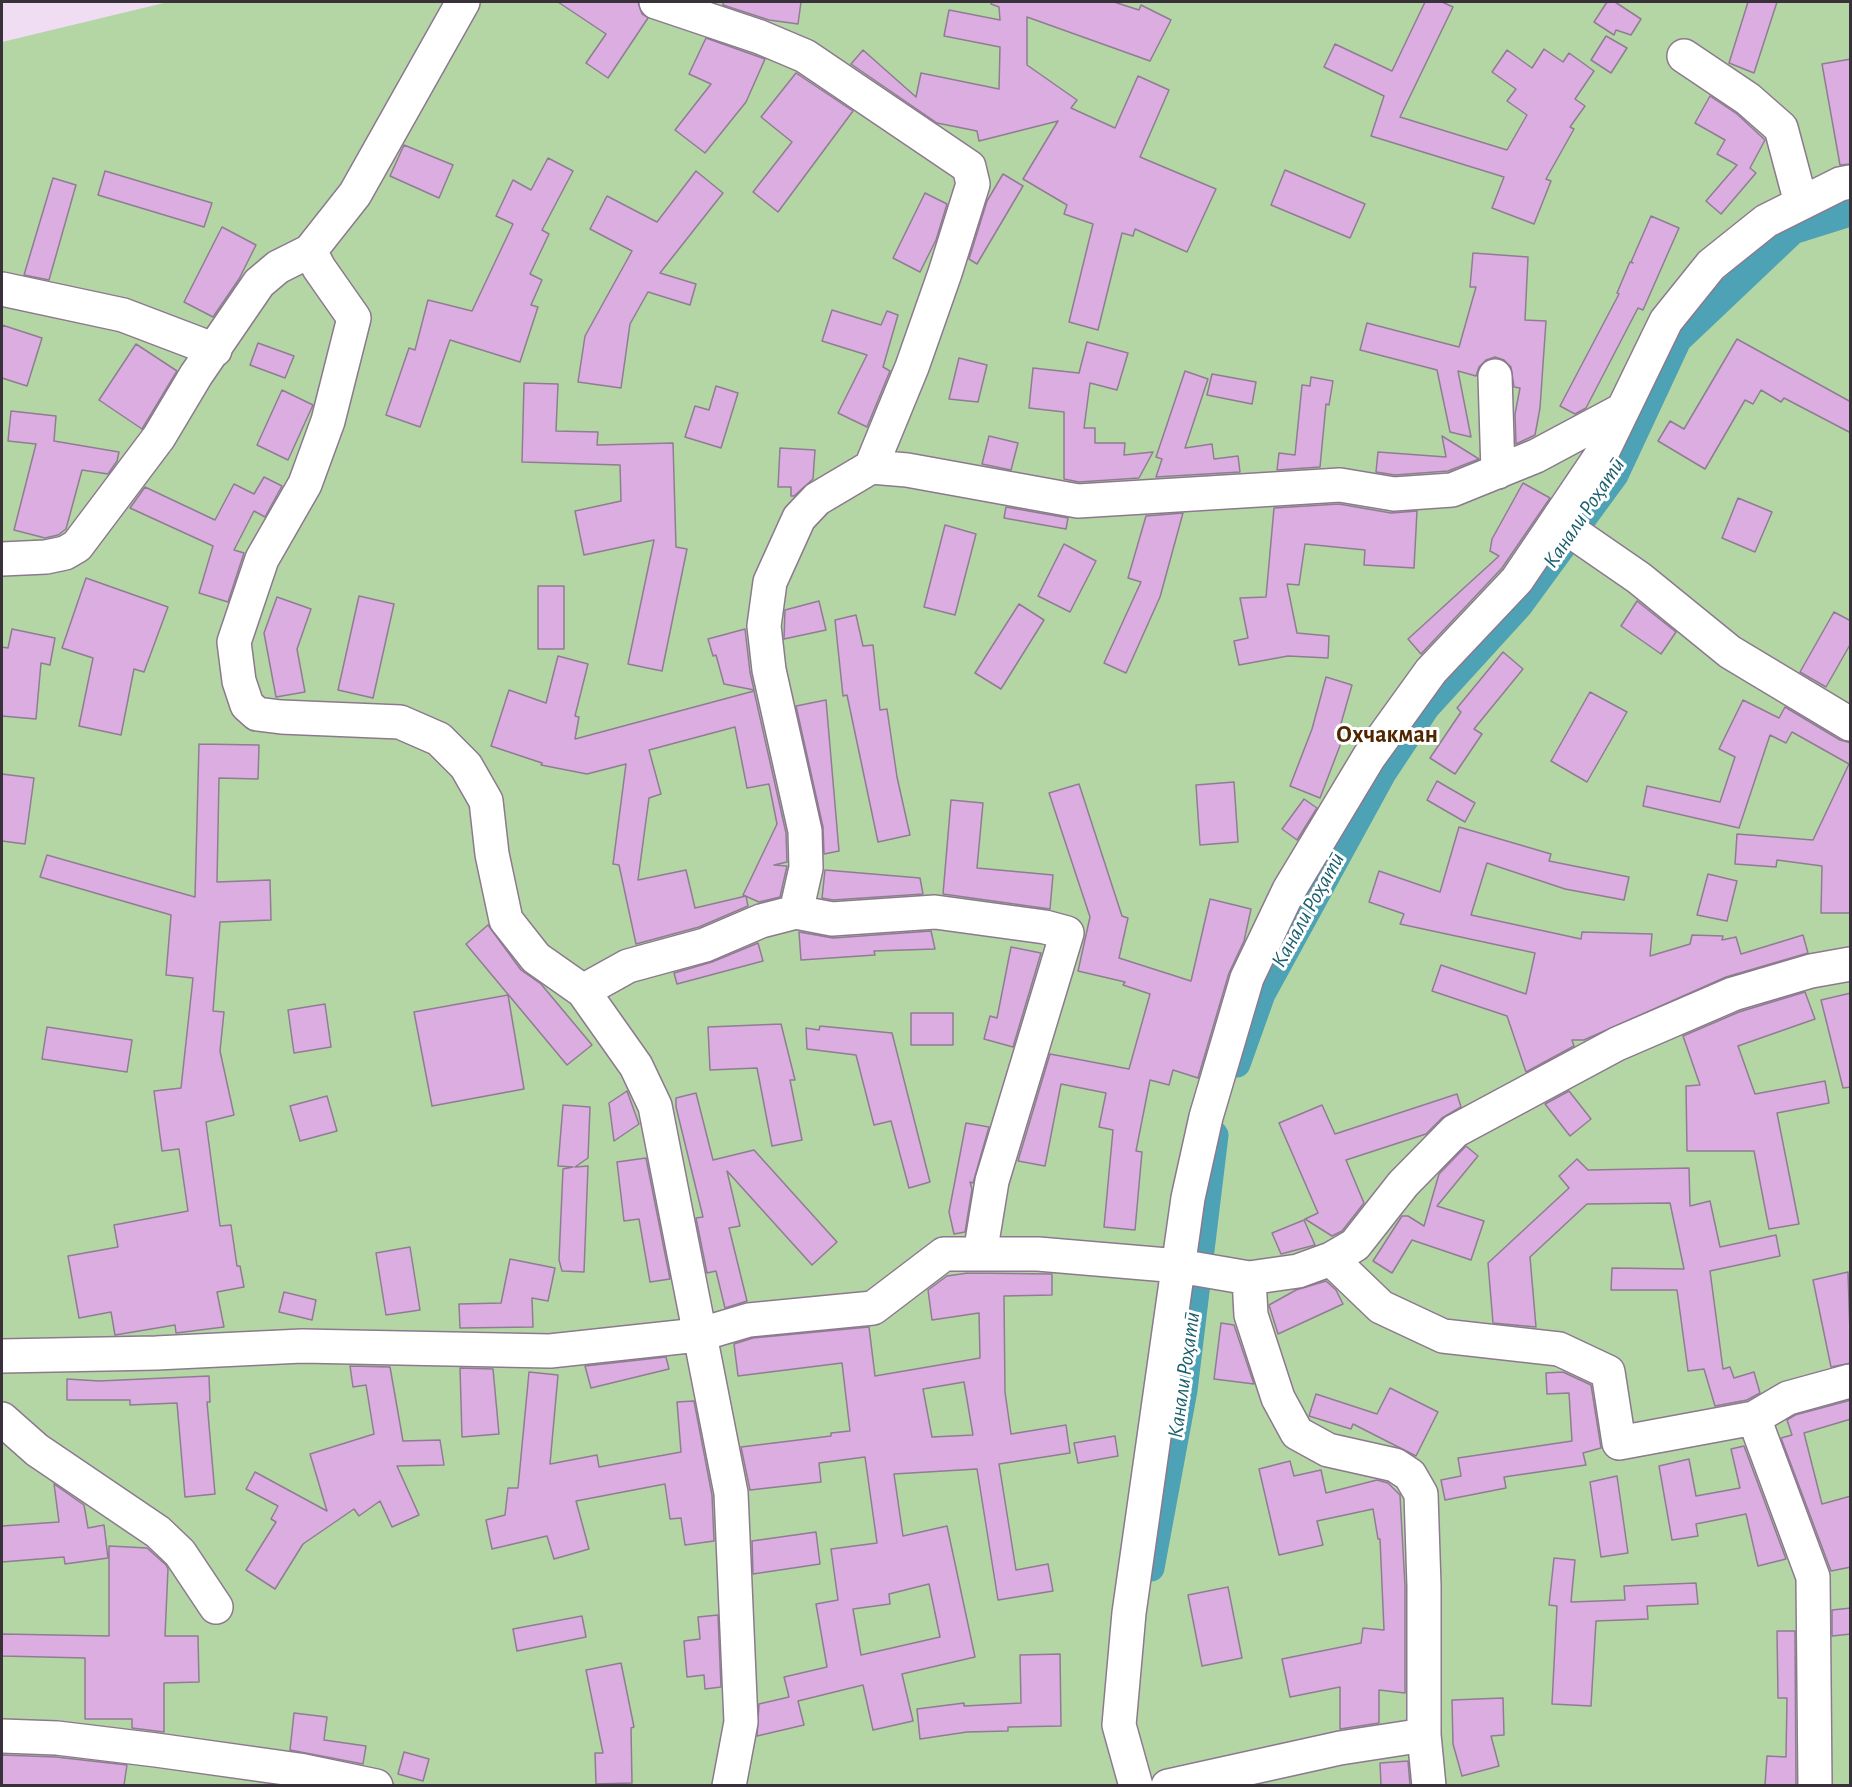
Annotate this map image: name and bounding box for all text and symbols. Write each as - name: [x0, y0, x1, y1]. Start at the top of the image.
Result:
- water label: Канали Роҳатӣ: [1538, 453, 1630, 573]
- district label: Охчакман: [1336, 721, 1438, 749]
- water label: Канали Роҳатӣ: [1266, 848, 1350, 972]
- water label: Канали Роҳатӣ: [1162, 1310, 1206, 1440]

